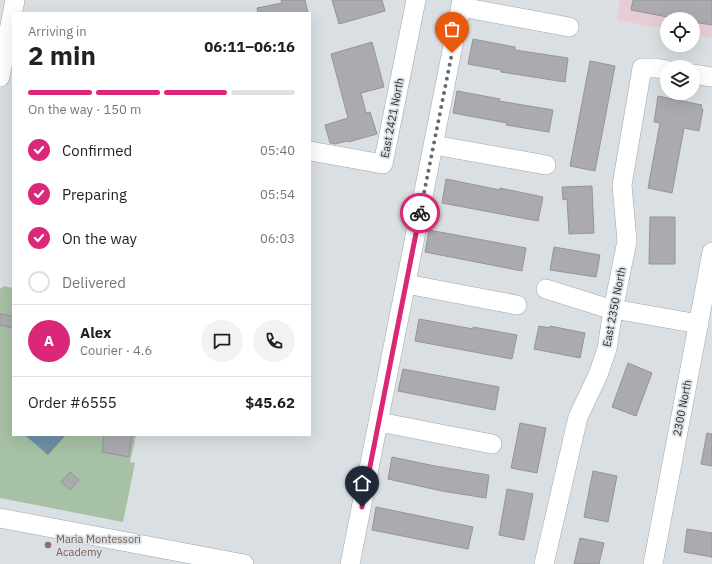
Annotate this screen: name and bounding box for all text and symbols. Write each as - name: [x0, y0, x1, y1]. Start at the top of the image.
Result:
- pin: [435, 12, 469, 53]
- map controls: [660, 12, 700, 100]
- button: locate: [660, 12, 700, 52]
- icon: bag: [441, 18, 463, 40]
- text: Arriving in: [28, 23, 87, 40]
- text: 06:11–06:16: [204, 37, 295, 56]
- text: 2 min: [28, 38, 96, 72]
- button: layers: [660, 60, 700, 100]
- street label: East 2421 North: [377, 77, 407, 159]
- text: On the way · 150 m: [28, 101, 141, 118]
- icon: check: [28, 139, 50, 161]
- text: Confirmed: [62, 141, 132, 160]
- text: 05:40: [260, 142, 295, 159]
- icon: check: [28, 183, 50, 205]
- text: Preparing: [62, 185, 127, 204]
- text: 05:54: [260, 186, 295, 203]
- courier: [400, 193, 440, 233]
- icon: bike: [409, 202, 431, 224]
- icon: check: [28, 227, 50, 249]
- text: On the way: [62, 229, 137, 248]
- text: 06:03: [260, 230, 295, 247]
- street label: East 2350 North: [599, 266, 629, 348]
- text: Delivered: [62, 273, 126, 292]
- button: chat: [201, 320, 243, 362]
- button: phone: [253, 320, 295, 362]
- text: Alex: [80, 323, 111, 342]
- text: A: [44, 331, 54, 350]
- text: Courier · 4.6: [80, 342, 152, 359]
- street label: 2300 North: [670, 379, 694, 437]
- text: Order #6555: [28, 393, 117, 412]
- text: $45.62: [245, 393, 295, 412]
- pin: [345, 466, 379, 507]
- icon: home: [351, 472, 373, 494]
- place label: Maria Montessori Academy: [56, 532, 141, 559]
- marker: Maria Montessori Academy: [43, 540, 53, 550]

